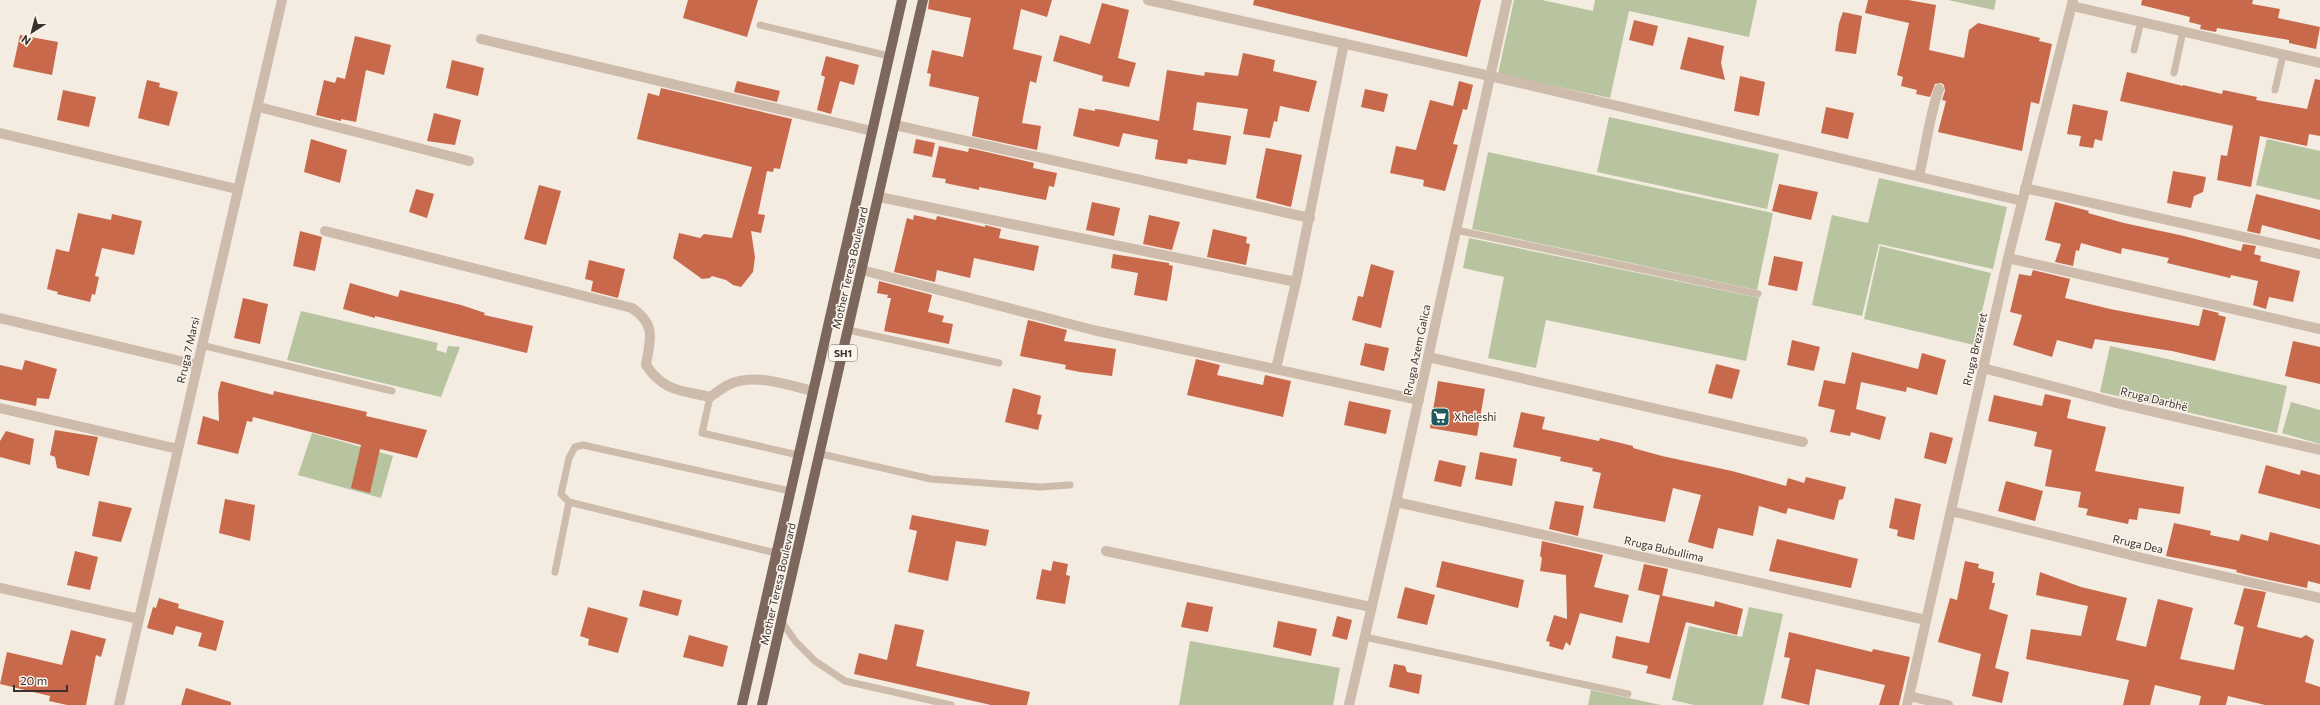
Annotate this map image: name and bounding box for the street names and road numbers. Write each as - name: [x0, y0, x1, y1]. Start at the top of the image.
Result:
- street label: Mother Teresa Boulevard: [829, 205, 870, 330]
- street label: Rruga Azem Galica: [1401, 303, 1433, 397]
- street label: Rruga Brezaret: [1960, 311, 1989, 387]
- street label: Rruga 7 Marsi: [174, 315, 202, 384]
- road number: SH1: [829, 345, 857, 361]
- street label: Rruga Darbhë: [2119, 384, 2189, 413]
- street label: Mother Teresa Boulevard: [757, 521, 798, 646]
- street label: Rruga Dea: [2112, 531, 2165, 556]
- street label: Rruga Bubullima: [1623, 533, 1705, 564]

